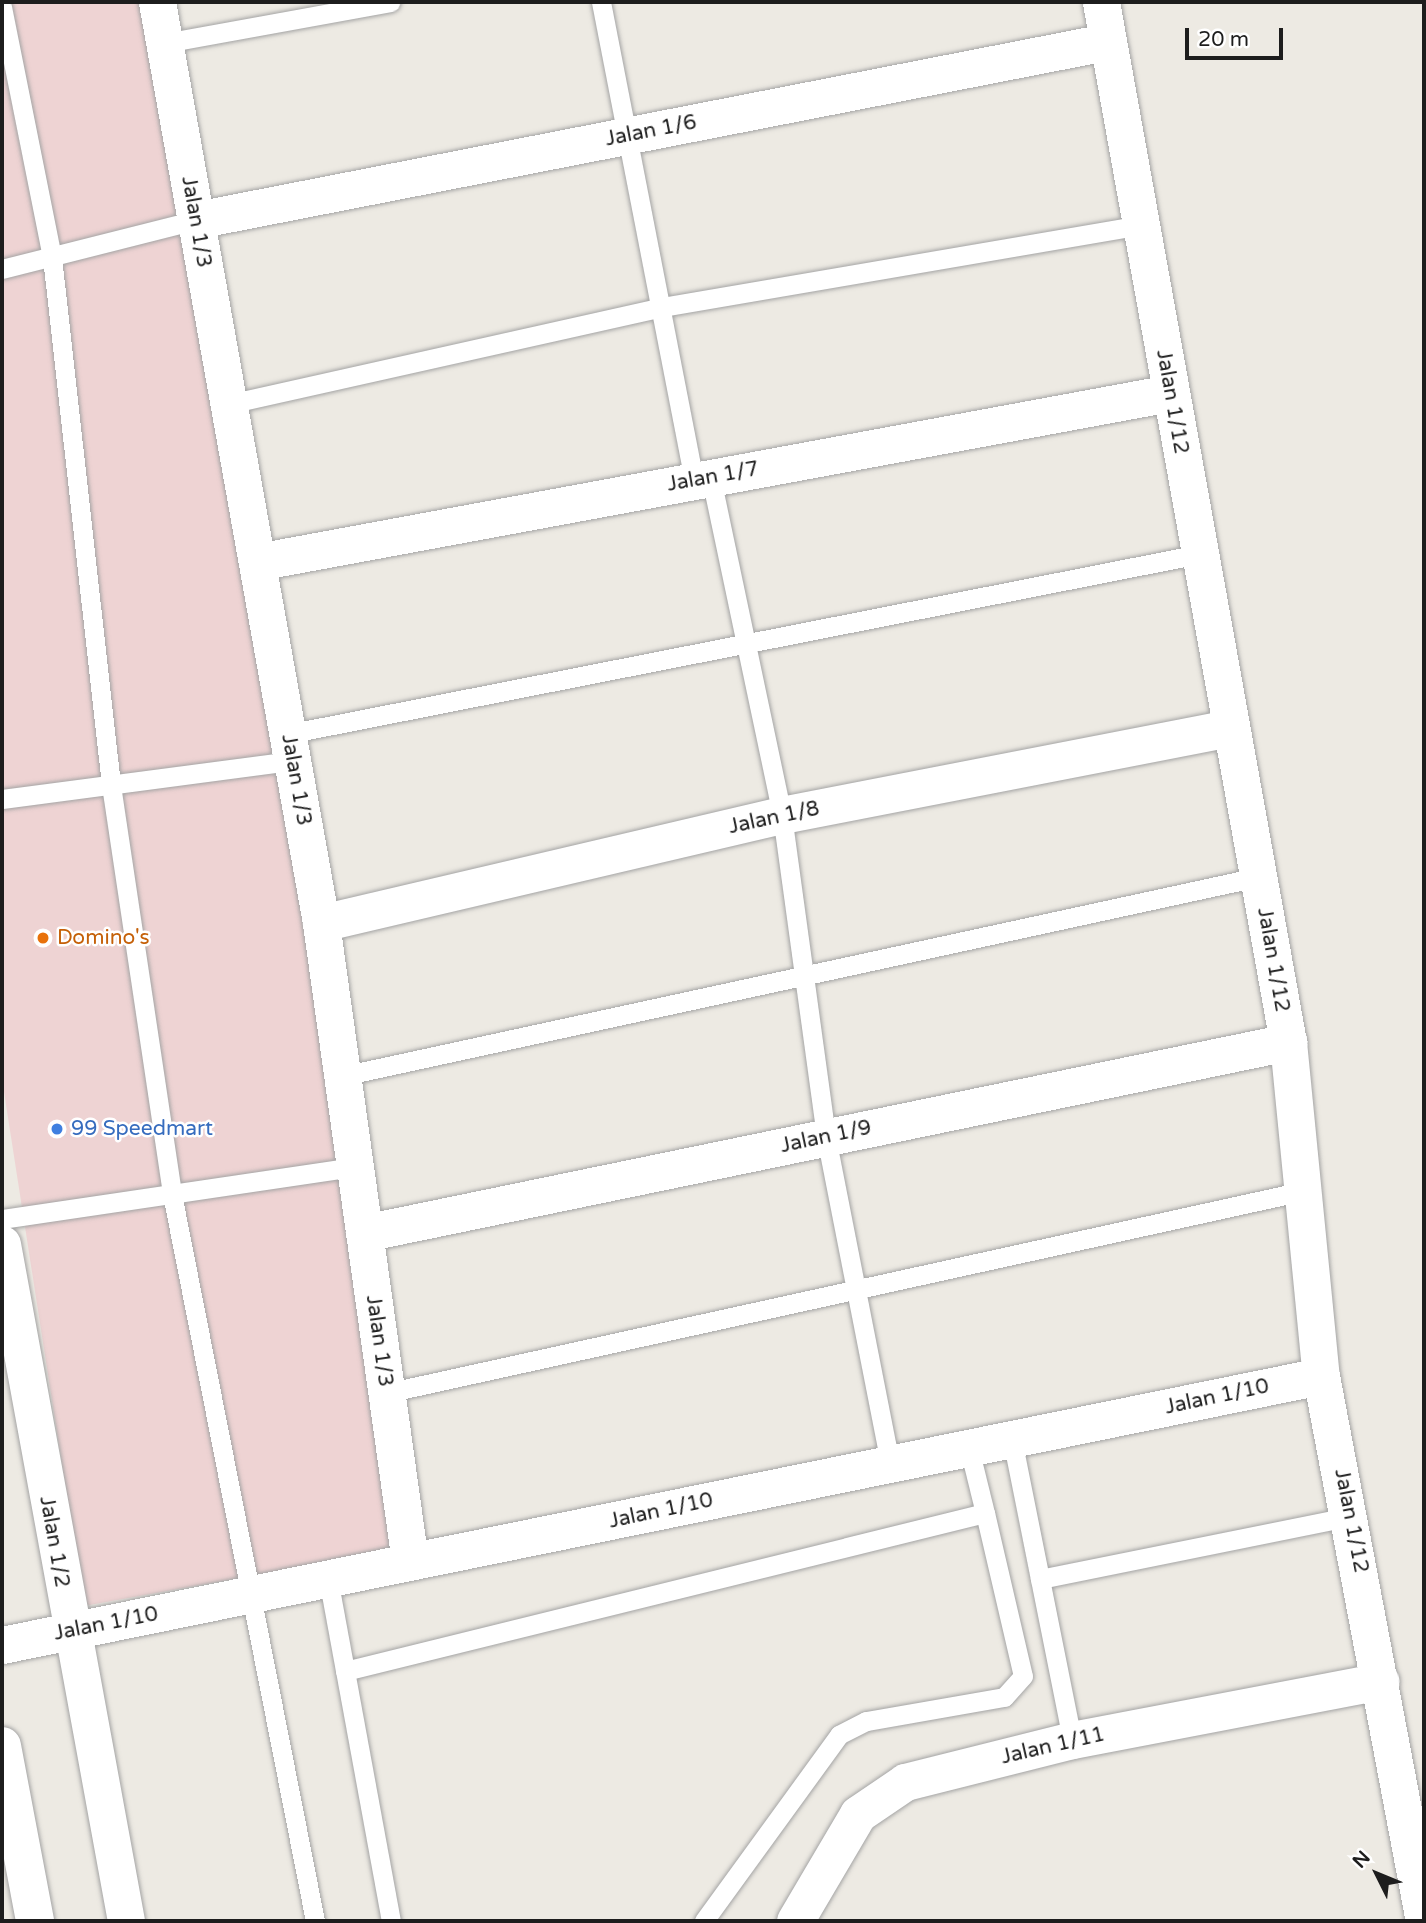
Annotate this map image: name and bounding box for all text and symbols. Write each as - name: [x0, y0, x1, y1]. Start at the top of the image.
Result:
- scale bar: [1188, 14, 1286, 58]
- text: 20 m: [1198, 27, 1249, 52]
- street label: Jalan 1/6: [603, 110, 699, 152]
- street label: Jalan 1/3: [176, 174, 216, 270]
- street label: Jalan 1/12: [1150, 348, 1194, 456]
- street label: Jalan 1/7: [665, 457, 761, 497]
- street label: Jalan 1/3: [276, 732, 316, 828]
- street label: Jalan 1/8: [726, 796, 822, 840]
- street label: Jalan 1/12: [1251, 906, 1295, 1014]
- place label: Domino's: [57, 925, 150, 951]
- marker: Domino's: [35, 930, 51, 946]
- street label: Jalan 1/9: [778, 1115, 874, 1159]
- place label: 99 Speedmart: [71, 1116, 213, 1142]
- marker: 99 Speedmart: [49, 1121, 65, 1137]
- street label: Jalan 1/3: [360, 1293, 398, 1389]
- street label: Jalan 1/10: [1163, 1374, 1271, 1420]
- street label: Jalan 1/12: [1329, 1467, 1373, 1575]
- street label: Jalan 1/10: [607, 1488, 715, 1534]
- street label: Jalan 1/2: [34, 1494, 74, 1590]
- street label: Jalan 1/10: [52, 1602, 160, 1646]
- street label: Jalan 1/11: [999, 1722, 1107, 1770]
- north arrow: [1342, 1839, 1412, 1909]
- text: N: [1348, 1847, 1375, 1873]

